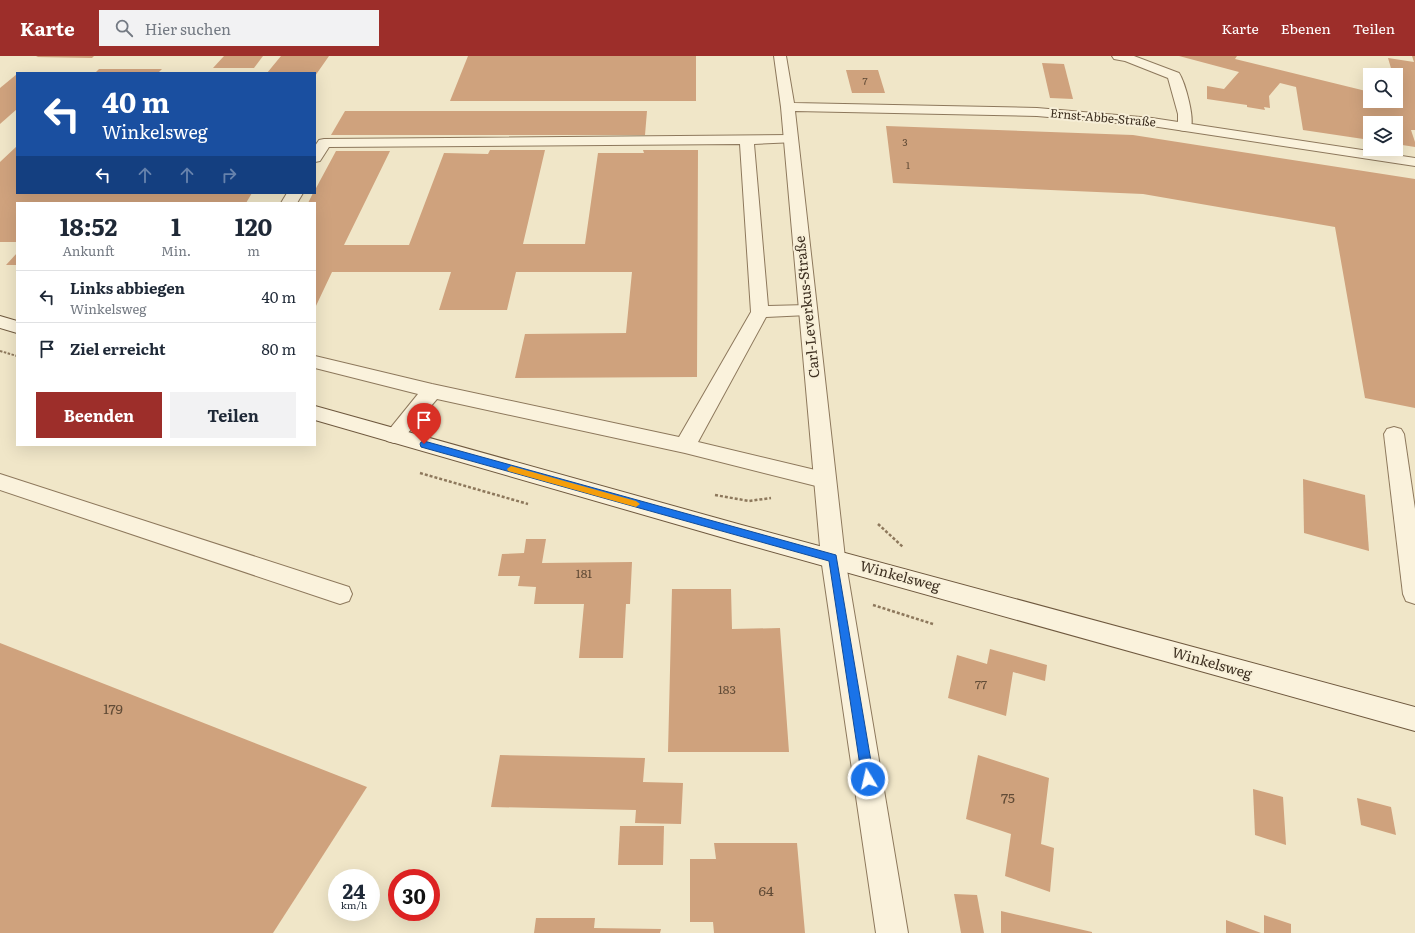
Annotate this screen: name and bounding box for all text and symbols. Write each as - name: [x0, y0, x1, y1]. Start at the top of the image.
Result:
- search box: [99, 10, 379, 46]
- text: Karte: [20, 14, 75, 42]
- icon: search: [113, 17, 135, 39]
- text: Hier suchen: [145, 17, 231, 40]
- text: Karte: [1222, 18, 1259, 38]
- text: Ebenen: [1281, 18, 1331, 38]
- text: Teilen: [1353, 18, 1395, 38]
- map controls: [1363, 68, 1403, 156]
- button: search: [1363, 68, 1403, 108]
- house number: 7: [862, 73, 868, 88]
- text: 40 m: [102, 80, 170, 122]
- icon: left: [36, 88, 88, 140]
- street label: Ernst-Abbe-Straße: [1049, 103, 1157, 131]
- button: layers: [1363, 116, 1403, 156]
- text: Winkelsweg: [102, 118, 208, 145]
- house number: 3: [902, 134, 908, 149]
- house number: 1: [906, 157, 910, 172]
- icon: left: [92, 164, 114, 186]
- icon: ahead: [134, 164, 156, 186]
- icon: ahead: [176, 164, 198, 186]
- icon: right: [218, 164, 240, 186]
- text: 18:52: [60, 208, 117, 243]
- text: 1: [171, 208, 181, 243]
- text: 120: [235, 208, 272, 243]
- street label: Carl-Leverkus-Straße: [789, 235, 823, 379]
- text: Ankunft: [62, 241, 115, 260]
- text: Min.: [161, 241, 191, 260]
- text: m: [247, 241, 260, 260]
- text: Links abbiegen: [70, 276, 185, 299]
- text: 40 m: [262, 285, 296, 308]
- icon: left: [36, 286, 58, 308]
- text: Winkelsweg: [70, 299, 146, 318]
- text: Ziel erreicht: [70, 337, 165, 360]
- text: 80 m: [262, 337, 296, 360]
- icon: arrive: [36, 338, 58, 360]
- button: Beenden: [36, 392, 162, 438]
- button: Teilen: [170, 392, 296, 438]
- pin: [407, 403, 441, 444]
- icon: arrive: [413, 409, 435, 431]
- street label: Winkelsweg: [858, 555, 943, 595]
- house number: 181: [576, 564, 592, 582]
- street label: Winkelsweg: [1170, 641, 1255, 683]
- house number: 77: [975, 675, 987, 693]
- house number: 183: [718, 680, 736, 698]
- house number: 179: [103, 698, 123, 718]
- position arrow: [847, 758, 889, 800]
- house number: 75: [1001, 787, 1015, 807]
- speed limit sign: 30: [388, 869, 440, 921]
- text: 24: [343, 875, 365, 905]
- house number: 64: [758, 880, 774, 900]
- text: km/h: [341, 897, 367, 912]

